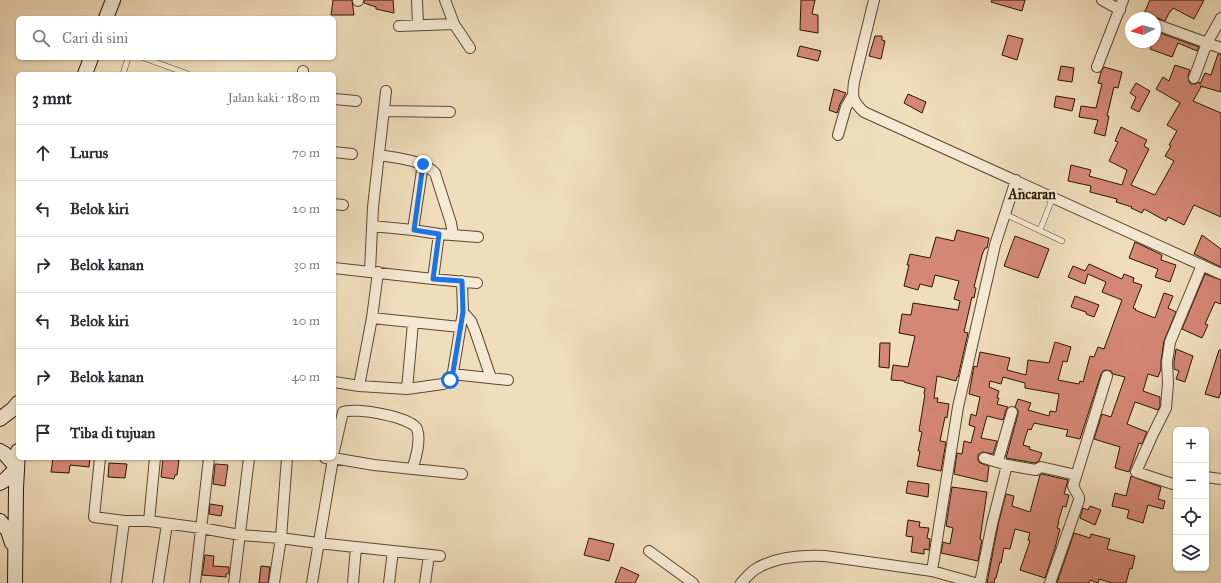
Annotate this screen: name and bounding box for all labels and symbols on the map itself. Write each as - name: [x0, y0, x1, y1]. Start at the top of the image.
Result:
- north arrow: [1125, 12, 1161, 48]
- route end: [414, 155, 432, 173]
- district label: Ancaran: [1007, 186, 1056, 203]
- route start: [441, 371, 459, 389]

